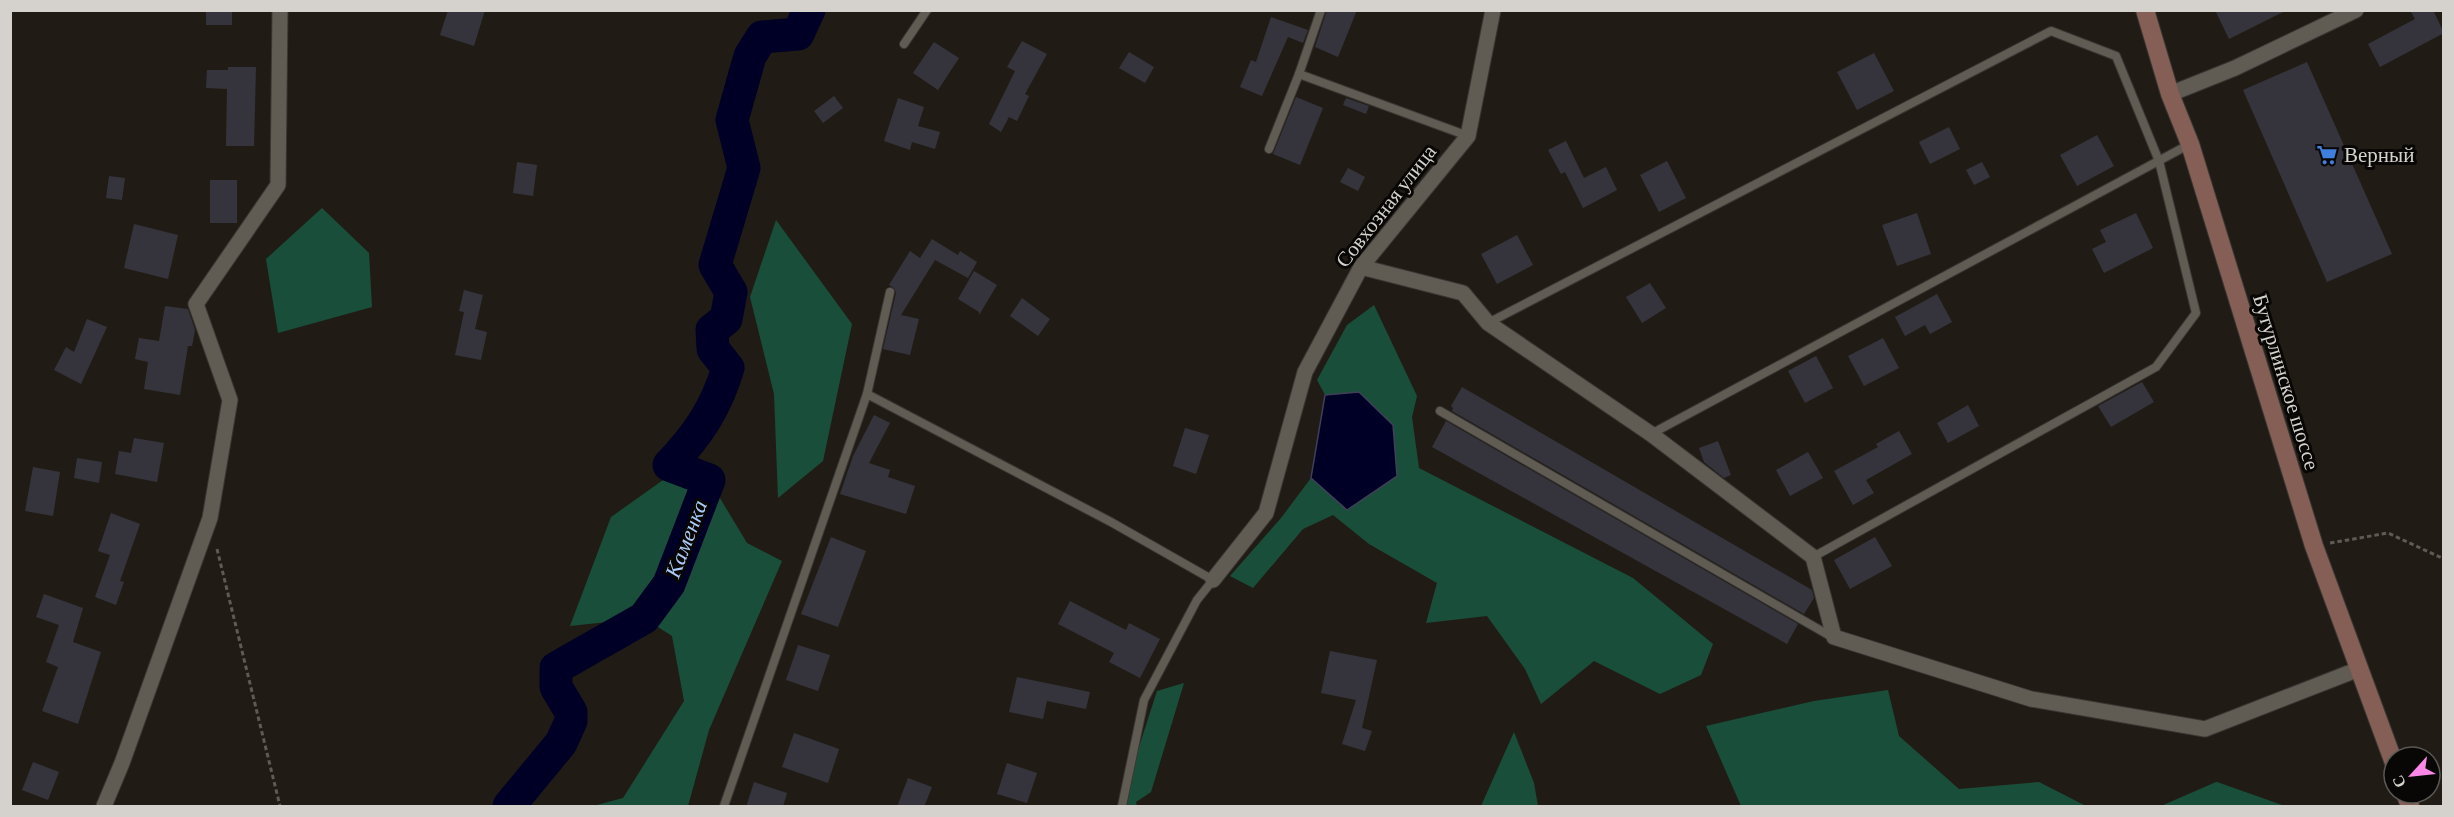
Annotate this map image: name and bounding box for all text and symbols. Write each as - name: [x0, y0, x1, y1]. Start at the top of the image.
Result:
- street label: Совхозная улица: [1331, 139, 1442, 272]
- supermarket icon: Верный: [2315, 143, 2339, 167]
- place label: Верный: [2344, 143, 2414, 167]
- street label: Бутурлинское шоссе: [2248, 291, 2324, 473]
- water label: Каменка: [659, 497, 712, 582]
- north arrow: [2382, 745, 2442, 805]
- text: С: [2389, 773, 2409, 791]

